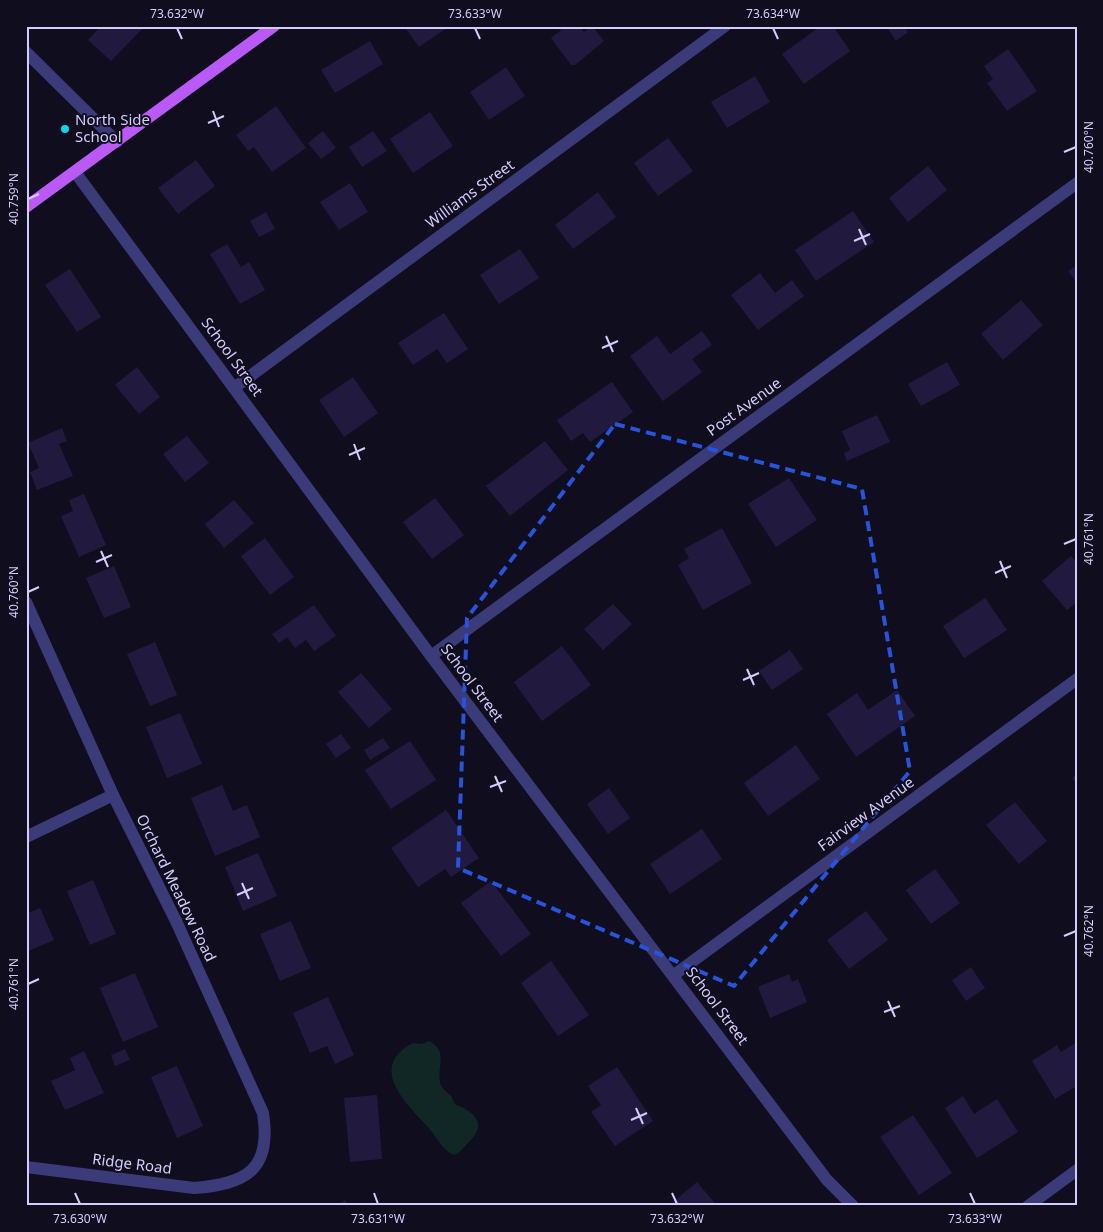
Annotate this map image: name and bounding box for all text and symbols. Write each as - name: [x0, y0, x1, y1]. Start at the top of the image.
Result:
- text: 73.632°W: [150, 5, 204, 22]
- text: 73.633°W: [448, 5, 502, 22]
- text: 73.634°W: [746, 5, 800, 22]
- place label: North Side School: [75, 109, 150, 146]
- text: 40.760°N: [1080, 121, 1097, 173]
- marker: North Side School: [59, 123, 71, 135]
- street label: Williams Street: [421, 154, 518, 232]
- text: 40.759°N: [5, 173, 22, 225]
- street label: School Street: [198, 313, 268, 400]
- street label: Post Avenue: [702, 372, 785, 440]
- text: 40.761°N: [1080, 513, 1097, 565]
- text: 40.760°N: [5, 566, 22, 618]
- street label: School Street: [437, 639, 509, 726]
- street label: Fairview Avenue: [813, 772, 918, 855]
- street label: Orchard Meadow Road: [132, 810, 221, 965]
- text: 40.762°N: [1080, 905, 1097, 957]
- text: 40.761°N: [5, 958, 22, 1010]
- street label: School Street: [682, 962, 754, 1049]
- street label: Ridge Road: [91, 1148, 173, 1178]
- text: 73.630°W: [53, 1210, 107, 1227]
- text: 73.631°W: [351, 1210, 405, 1227]
- text: 73.632°W: [650, 1210, 704, 1227]
- text: 73.633°W: [948, 1210, 1002, 1227]

